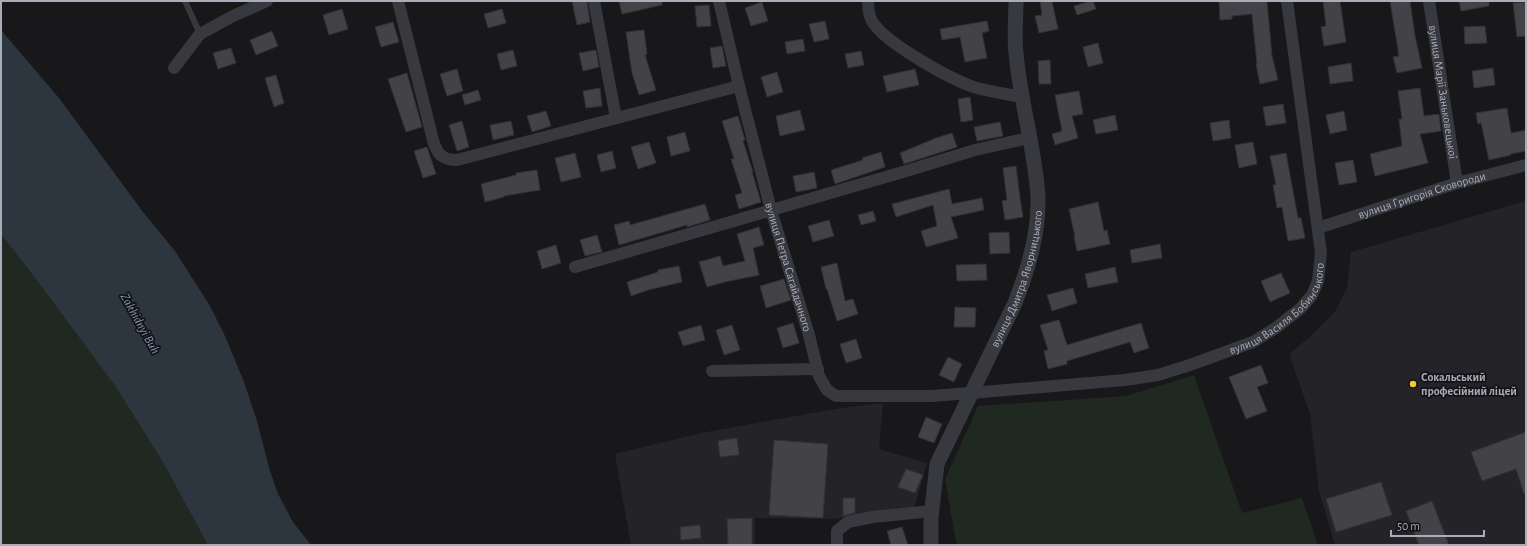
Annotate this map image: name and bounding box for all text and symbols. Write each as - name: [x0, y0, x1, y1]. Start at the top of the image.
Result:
- street label: вулиця Марії Заньковецької: [1426, 24, 1459, 160]
- street label: вулиця Григорія Сковороди: [1357, 170, 1487, 221]
- street label: вулиця Петра Сагайдачного: [763, 201, 814, 333]
- street label: вулиця Дмитра Яворницького: [989, 210, 1044, 349]
- street label: вулиця Василя Бобинського: [1227, 262, 1326, 356]
- water label: Zakhidnyi Buh: [118, 291, 162, 356]
- place label: Сокальський професійний ліцей: [1421, 371, 1517, 397]
- marker: Сокальський професійний ліцей: [1408, 379, 1418, 389]
- scale bar: [1391, 512, 1484, 538]
- text: 50 m: [1397, 520, 1420, 532]

